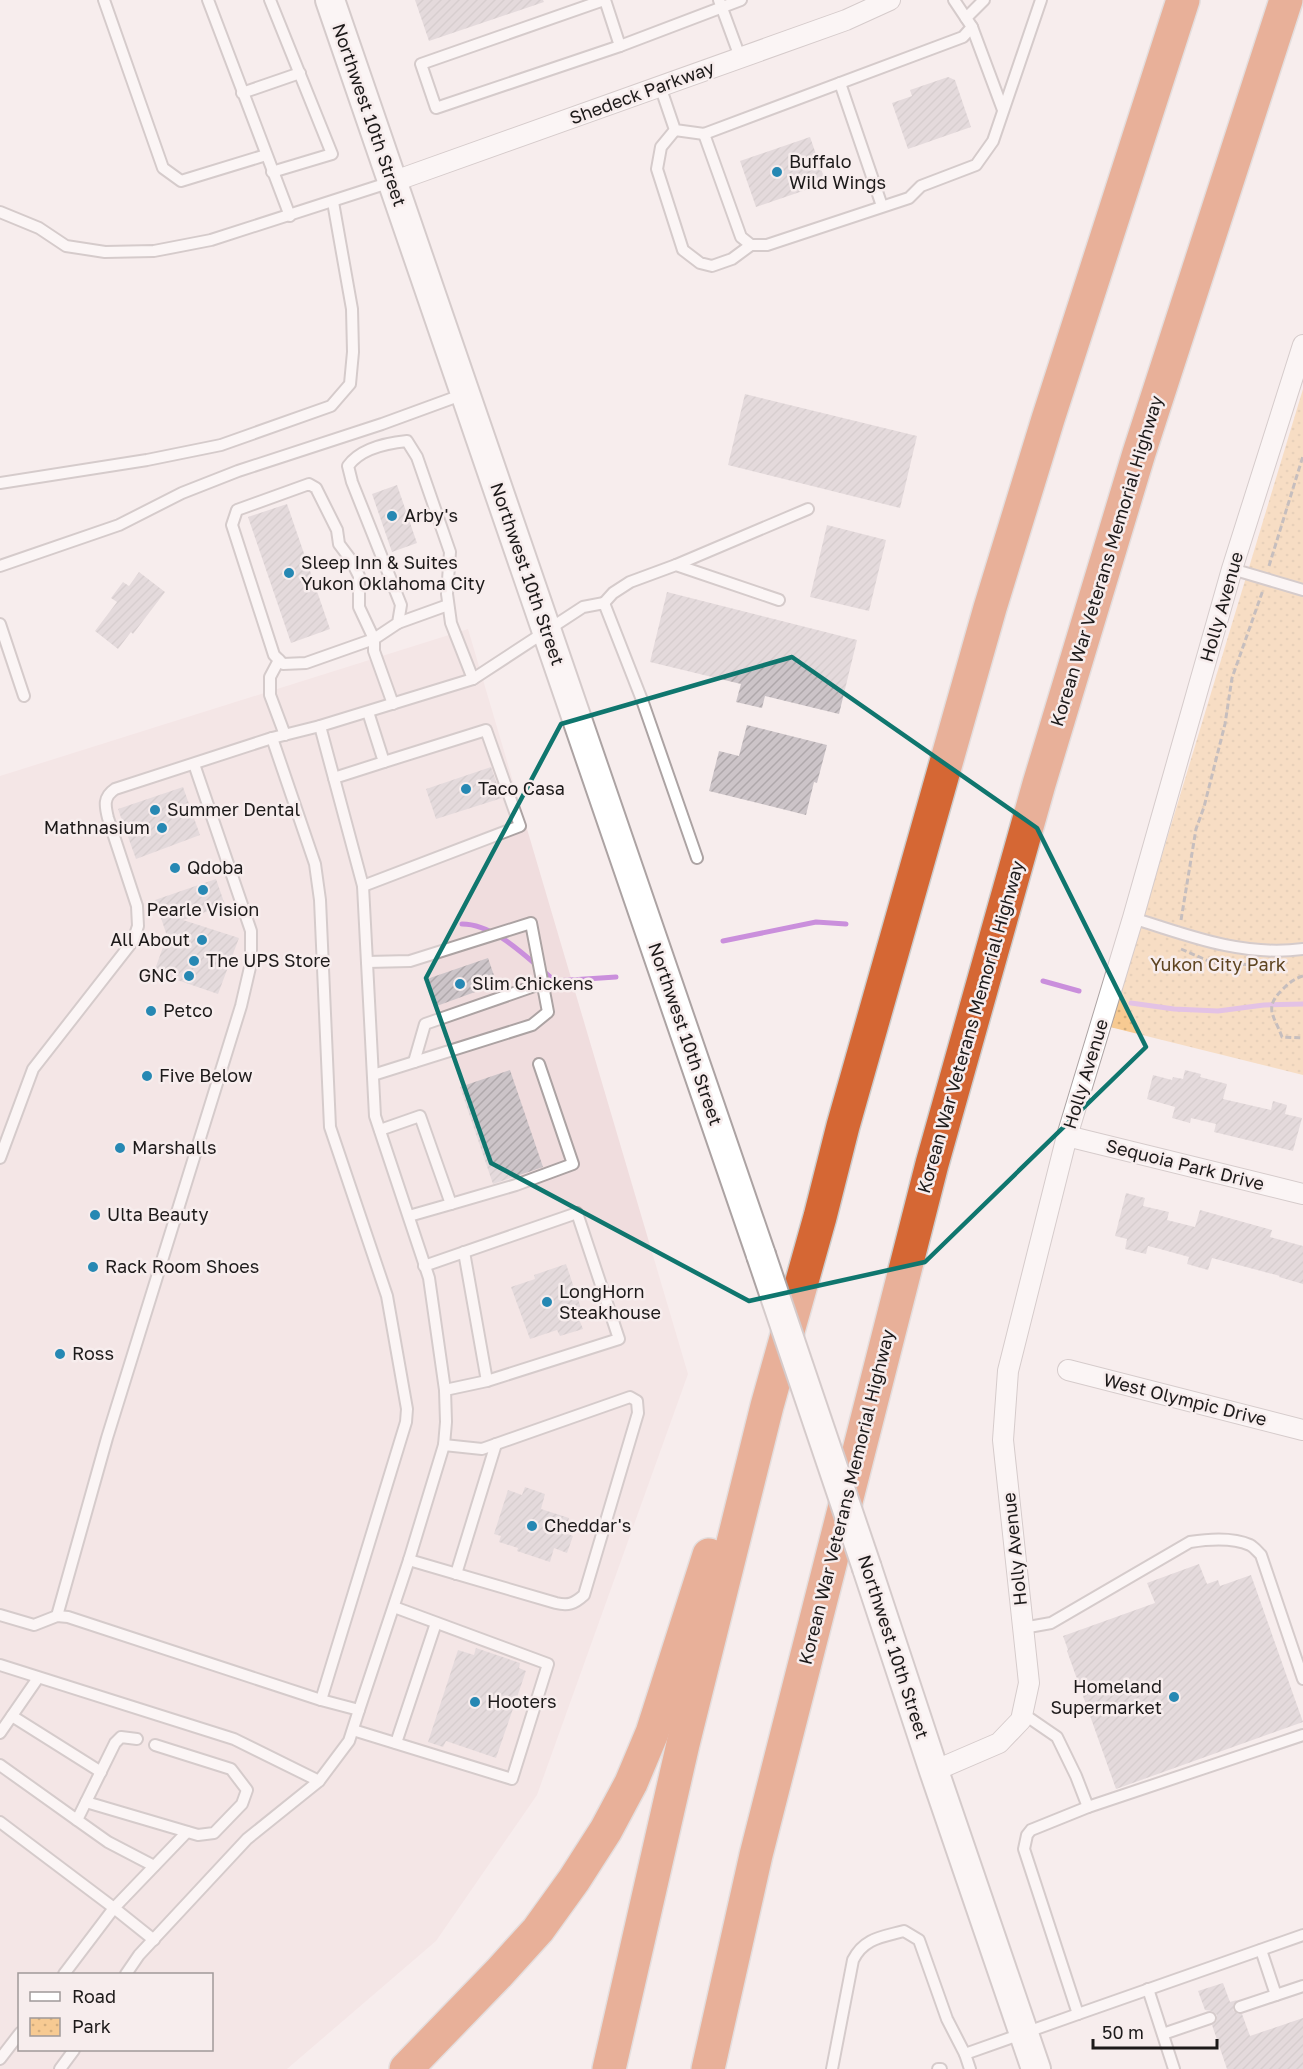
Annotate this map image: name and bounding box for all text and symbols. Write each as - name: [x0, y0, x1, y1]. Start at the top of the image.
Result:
- street label: Northwest 10th Street: [328, 20, 412, 209]
- street label: Shedeck Parkway: [566, 56, 717, 128]
- place label: Buffalo Wild Wings: [789, 150, 886, 193]
- marker: Buffalo Wild Wings: [770, 165, 784, 179]
- street label: Korean War Veterans Memorial Highway: [1045, 393, 1167, 729]
- street label: Northwest 10th Street: [486, 479, 570, 668]
- place label: Arby's: [404, 504, 458, 526]
- marker: Arby's: [385, 509, 399, 523]
- street label: Holly Avenue: [1195, 549, 1247, 664]
- place label: Sleep Inn & Suites Yukon Oklahoma City: [301, 551, 485, 594]
- marker: Sleep Inn & Suites Yukon Oklahoma City: [282, 566, 296, 580]
- place label: Taco Casa: [478, 777, 565, 799]
- marker: Taco Casa: [459, 782, 473, 796]
- place label: Summer Dental: [167, 798, 301, 820]
- marker: Summer Dental: [148, 803, 162, 817]
- place label: Mathnasium: [44, 816, 150, 838]
- marker: Mathnasium: [155, 821, 169, 835]
- place label: Qdoba: [187, 856, 243, 878]
- street label: Korean War Veterans Memorial Highway: [912, 858, 1028, 1195]
- marker: Qdoba: [168, 861, 182, 875]
- marker: Pearle Vision: [196, 883, 210, 897]
- place label: Pearle Vision: [147, 898, 259, 920]
- place label: All About: [110, 928, 190, 950]
- marker: All About: [195, 933, 209, 947]
- street label: Northwest 10th Street: [644, 939, 728, 1128]
- place label: The UPS Store: [206, 949, 331, 971]
- park label: Yukon City Park: [1150, 953, 1286, 975]
- marker: The UPS Store: [187, 954, 201, 968]
- place label: GNC: [138, 964, 177, 986]
- marker: GNC: [182, 969, 196, 983]
- place label: Slim Chickens: [472, 972, 593, 994]
- marker: Slim Chickens: [453, 977, 467, 991]
- place label: Petco: [163, 999, 213, 1021]
- marker: Petco: [144, 1004, 158, 1018]
- street label: Holly Avenue: [1058, 1016, 1112, 1131]
- place label: Five Below: [159, 1064, 253, 1086]
- marker: Five Below: [140, 1069, 154, 1083]
- street label: Sequoia Park Drive: [1104, 1134, 1267, 1194]
- place label: Marshalls: [132, 1136, 217, 1158]
- marker: Marshalls: [113, 1141, 127, 1155]
- place label: Ulta Beauty: [107, 1203, 209, 1225]
- marker: Ulta Beauty: [88, 1208, 102, 1222]
- place label: Rack Room Shoes: [105, 1255, 259, 1277]
- marker: Rack Room Shoes: [86, 1260, 100, 1274]
- place label: LongHorn Steakhouse: [559, 1280, 661, 1323]
- marker: LongHorn Steakhouse: [540, 1295, 554, 1309]
- street label: Korean War Veterans Memorial Highway: [794, 1327, 898, 1667]
- place label: Ross: [72, 1342, 114, 1364]
- marker: Ross: [53, 1347, 67, 1361]
- street label: West Olympic Drive: [1101, 1368, 1269, 1430]
- street label: Holly Avenue: [997, 1491, 1031, 1607]
- place label: Cheddar's: [544, 1514, 631, 1536]
- marker: Cheddar's: [525, 1519, 539, 1533]
- street label: Northwest 10th Street: [854, 1552, 934, 1741]
- place label: Homeland Supermarket: [1050, 1675, 1162, 1718]
- place label: Hooters: [487, 1690, 556, 1712]
- marker: Homeland Supermarket: [1167, 1690, 1181, 1704]
- marker: Hooters: [468, 1695, 482, 1709]
- legend: [18, 1973, 213, 2051]
- text: Road: [72, 1985, 116, 2007]
- scale bar: [1093, 2012, 1218, 2050]
- text: Park: [72, 2015, 111, 2037]
- text: 50 m: [1102, 2021, 1144, 2043]

